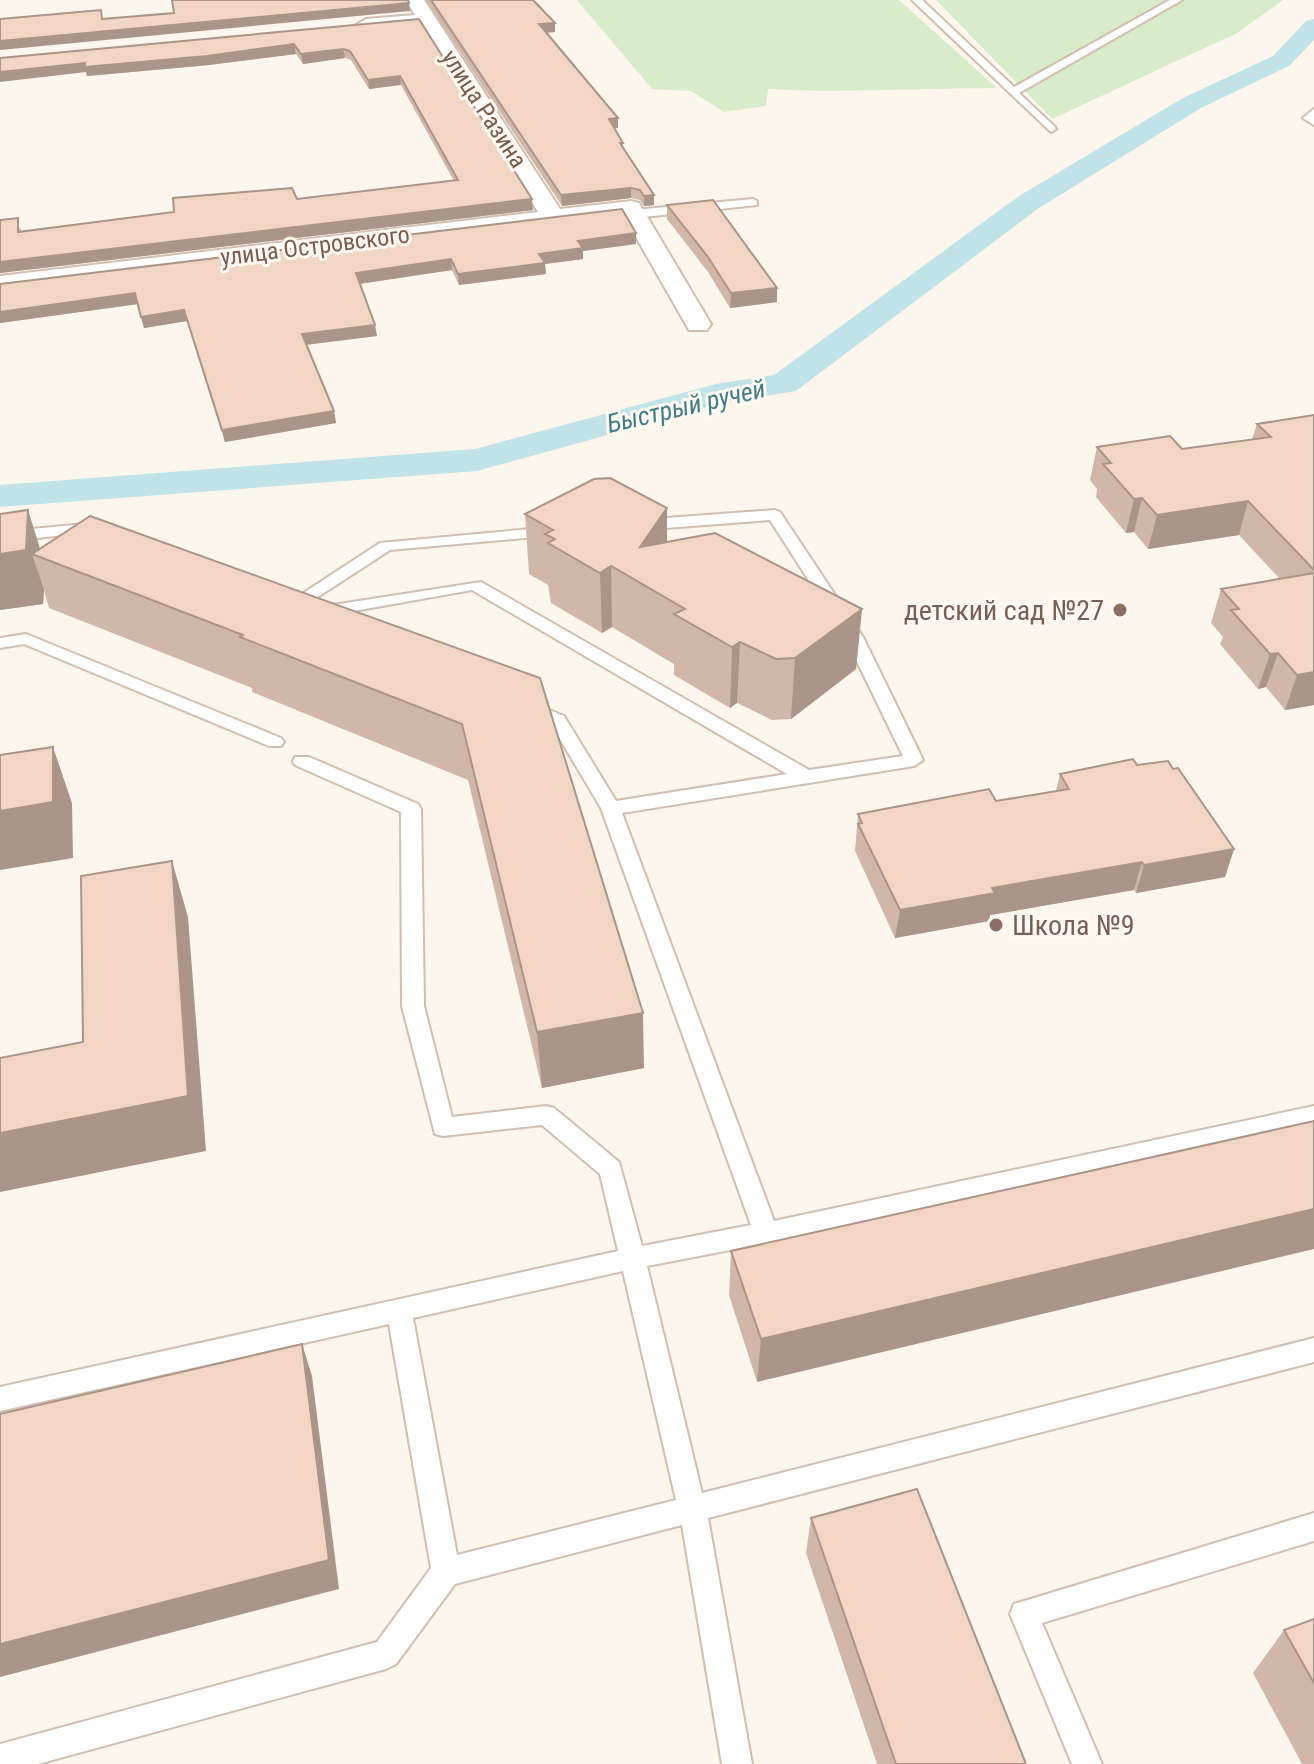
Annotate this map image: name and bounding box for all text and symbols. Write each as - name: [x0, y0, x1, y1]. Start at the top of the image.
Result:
- street label: улица Разина: [436, 45, 532, 173]
- street label: улица Островского: [219, 221, 411, 271]
- water label: Быстрый ручей: [604, 373, 768, 439]
- place label: детский сад №27: [904, 594, 1104, 627]
- marker: детский сад №27: [1111, 601, 1129, 619]
- place label: Школа №9: [1012, 909, 1135, 942]
- marker: Школа №9: [987, 916, 1005, 934]

